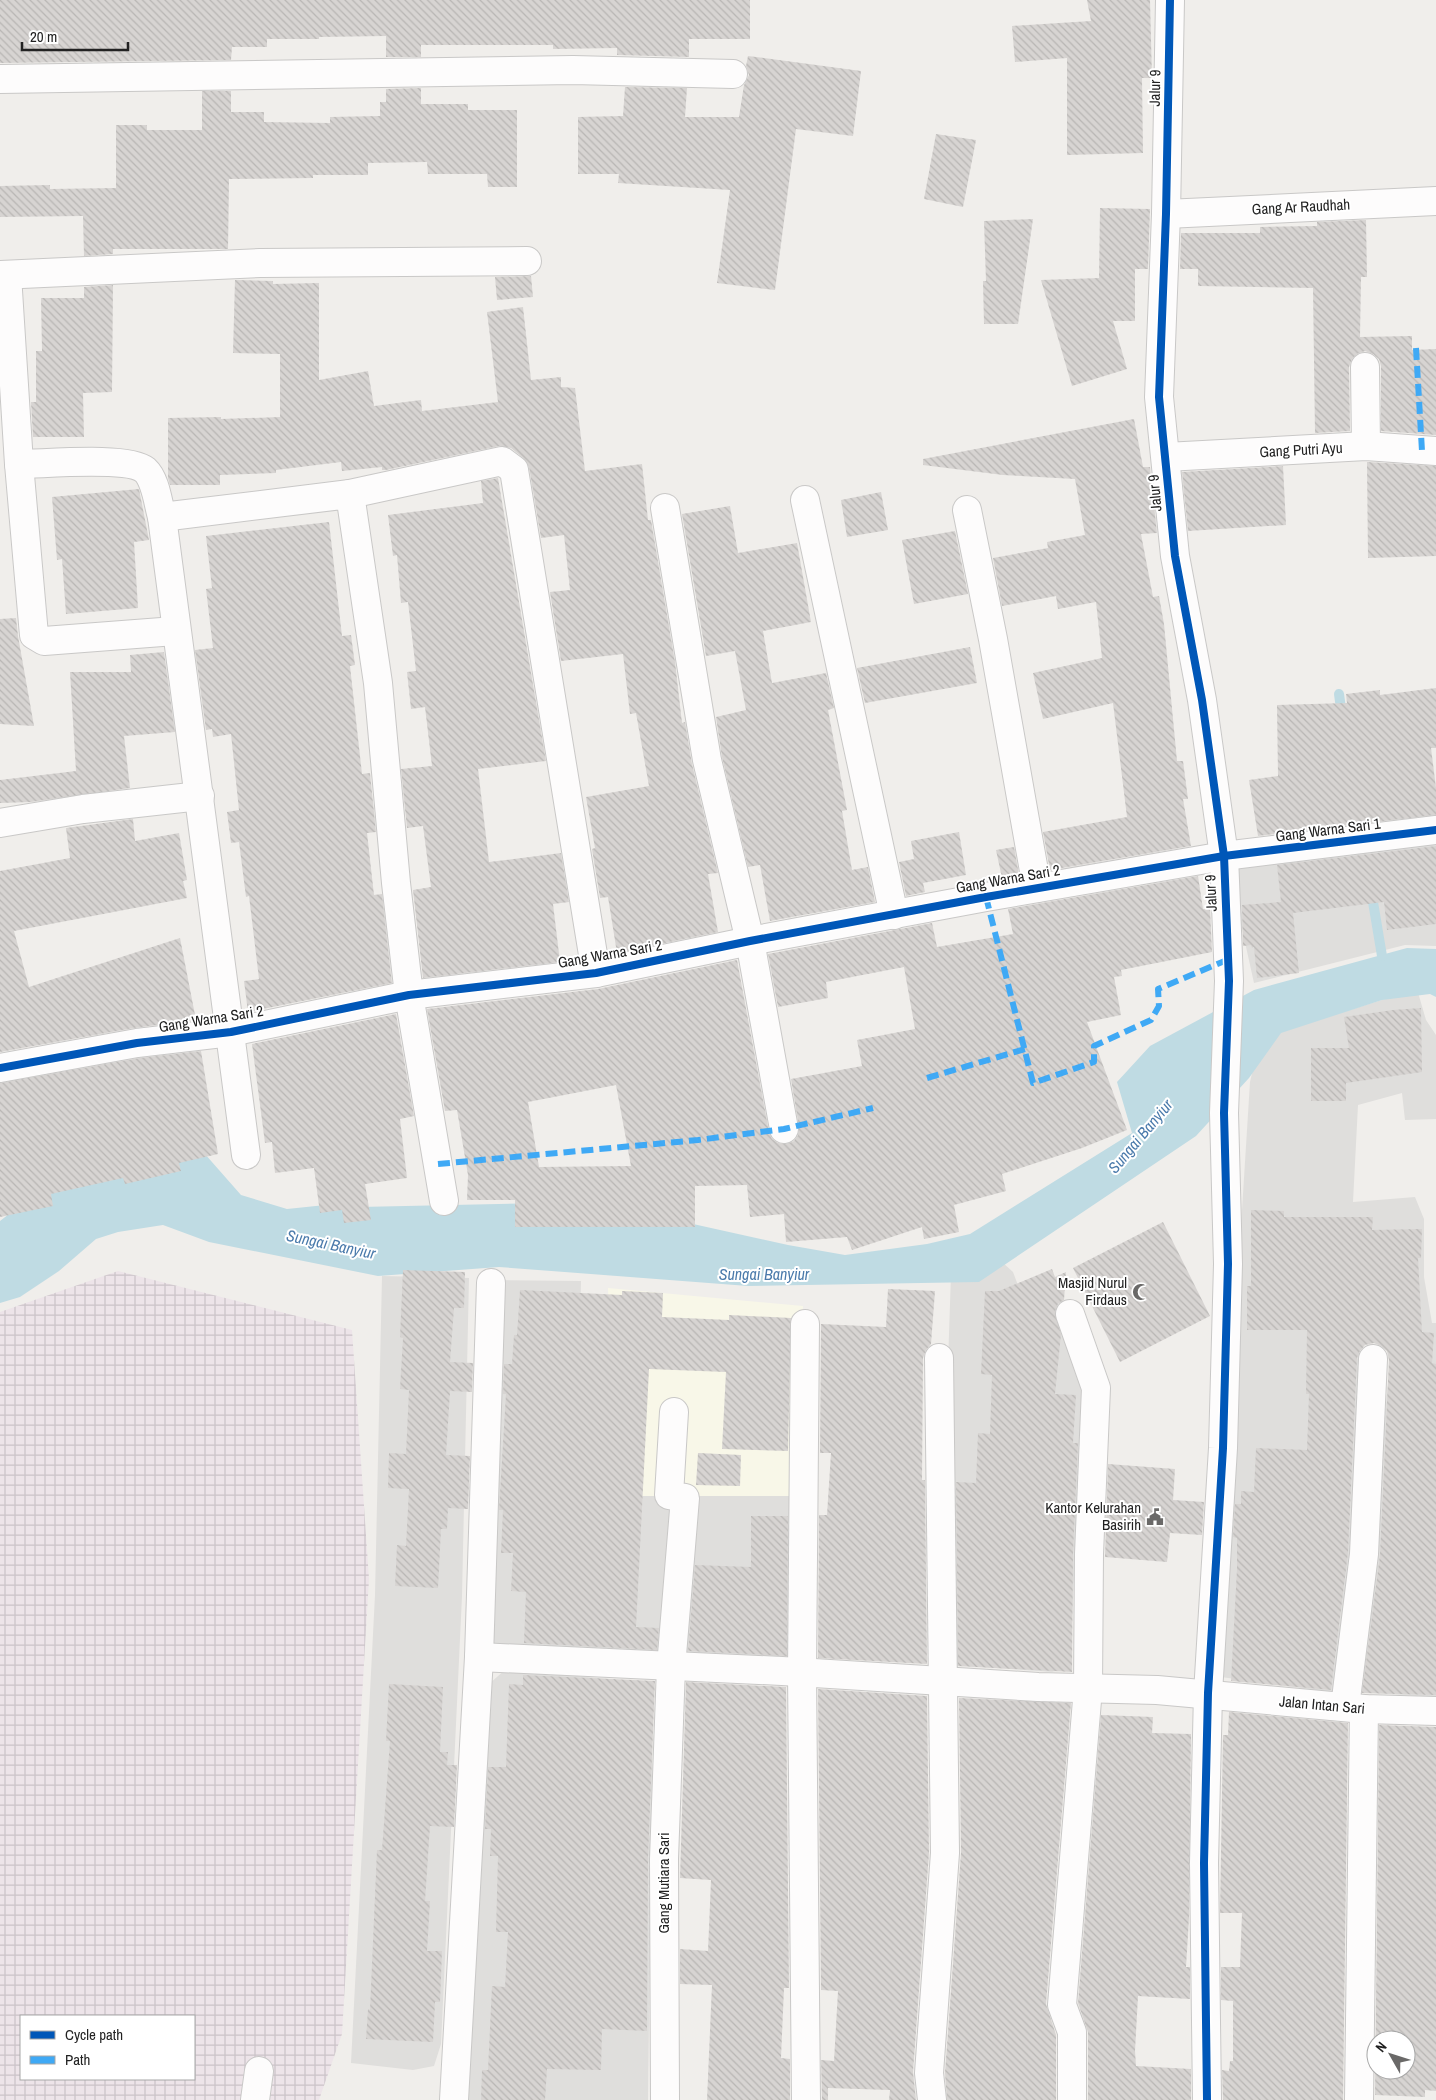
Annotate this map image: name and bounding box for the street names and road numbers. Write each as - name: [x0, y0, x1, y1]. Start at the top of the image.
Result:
- street label: Jalur 9: [1144, 69, 1165, 107]
- street label: Gang Ar Raudhah: [1251, 193, 1351, 220]
- street label: Gang Putri Ayu: [1259, 437, 1343, 462]
- street label: Jalur 9: [1142, 474, 1167, 512]
- street label: Gang Warna Sari 1: [1274, 813, 1382, 846]
- street label: Gang Warna Sari 2: [954, 859, 1062, 898]
- street label: Jalur 9: [1199, 874, 1222, 912]
- street label: Gang Warna Sari 2: [556, 934, 664, 973]
- street label: Gang Warna Sari 2: [157, 1000, 265, 1037]
- street label: Jalan Intan Sari: [1278, 1690, 1366, 1719]
- street label: Gang Mutiara Sari: [653, 1832, 674, 1934]

